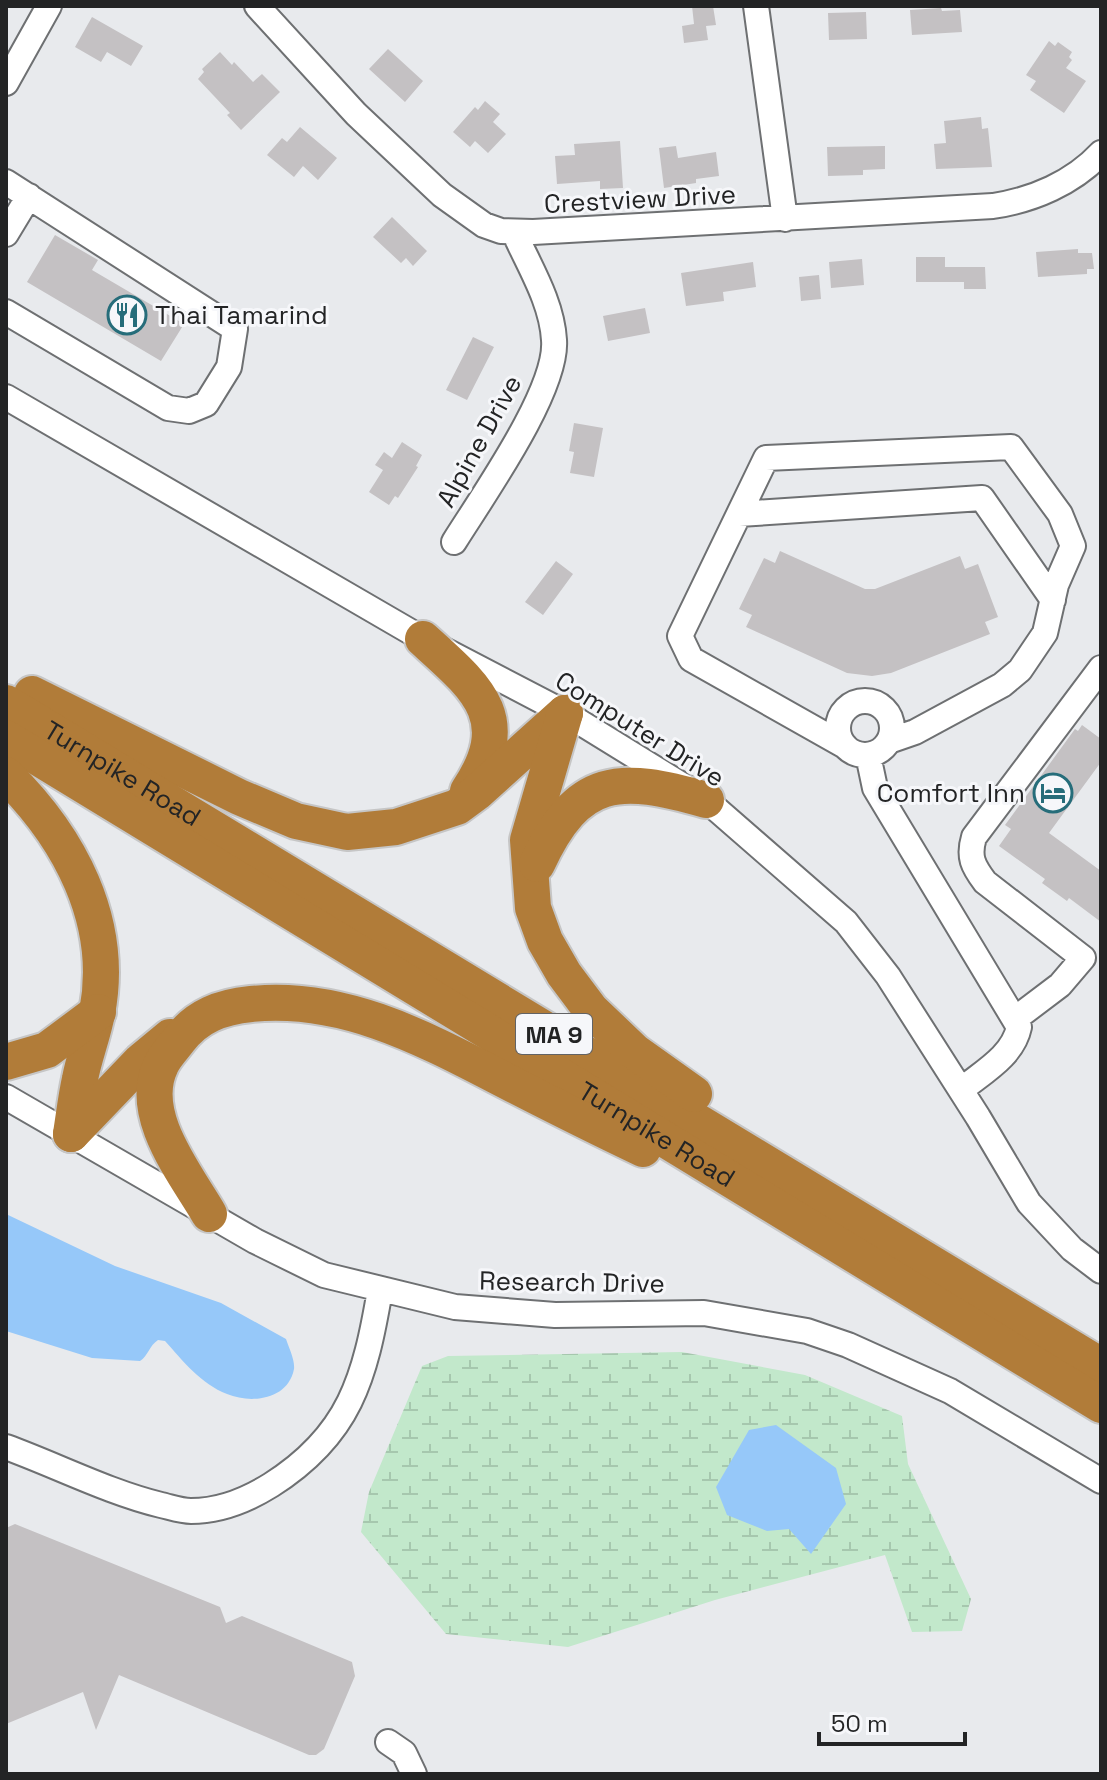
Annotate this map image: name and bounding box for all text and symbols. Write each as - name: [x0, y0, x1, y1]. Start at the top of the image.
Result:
- street label: Crestview Drive: [543, 177, 737, 221]
- restaurant icon: Thai Tamarind: [106, 294, 148, 336]
- place label: Thai Tamarind: [155, 298, 328, 332]
- street label: Alpine Drive: [429, 369, 529, 513]
- street label: Computer Drive: [549, 663, 731, 795]
- street label: Turnpike Road: [38, 713, 207, 834]
- hotel icon: Comfort Inn: [1032, 772, 1074, 814]
- place label: Comfort Inn: [877, 776, 1025, 810]
- road number: MA 9: [516, 1014, 592, 1054]
- street label: Turnpike Road: [572, 1074, 741, 1195]
- street label: Research Drive: [479, 1263, 665, 1301]
- scale bar: [819, 1696, 965, 1746]
- text: 50 m: [831, 1708, 888, 1739]

